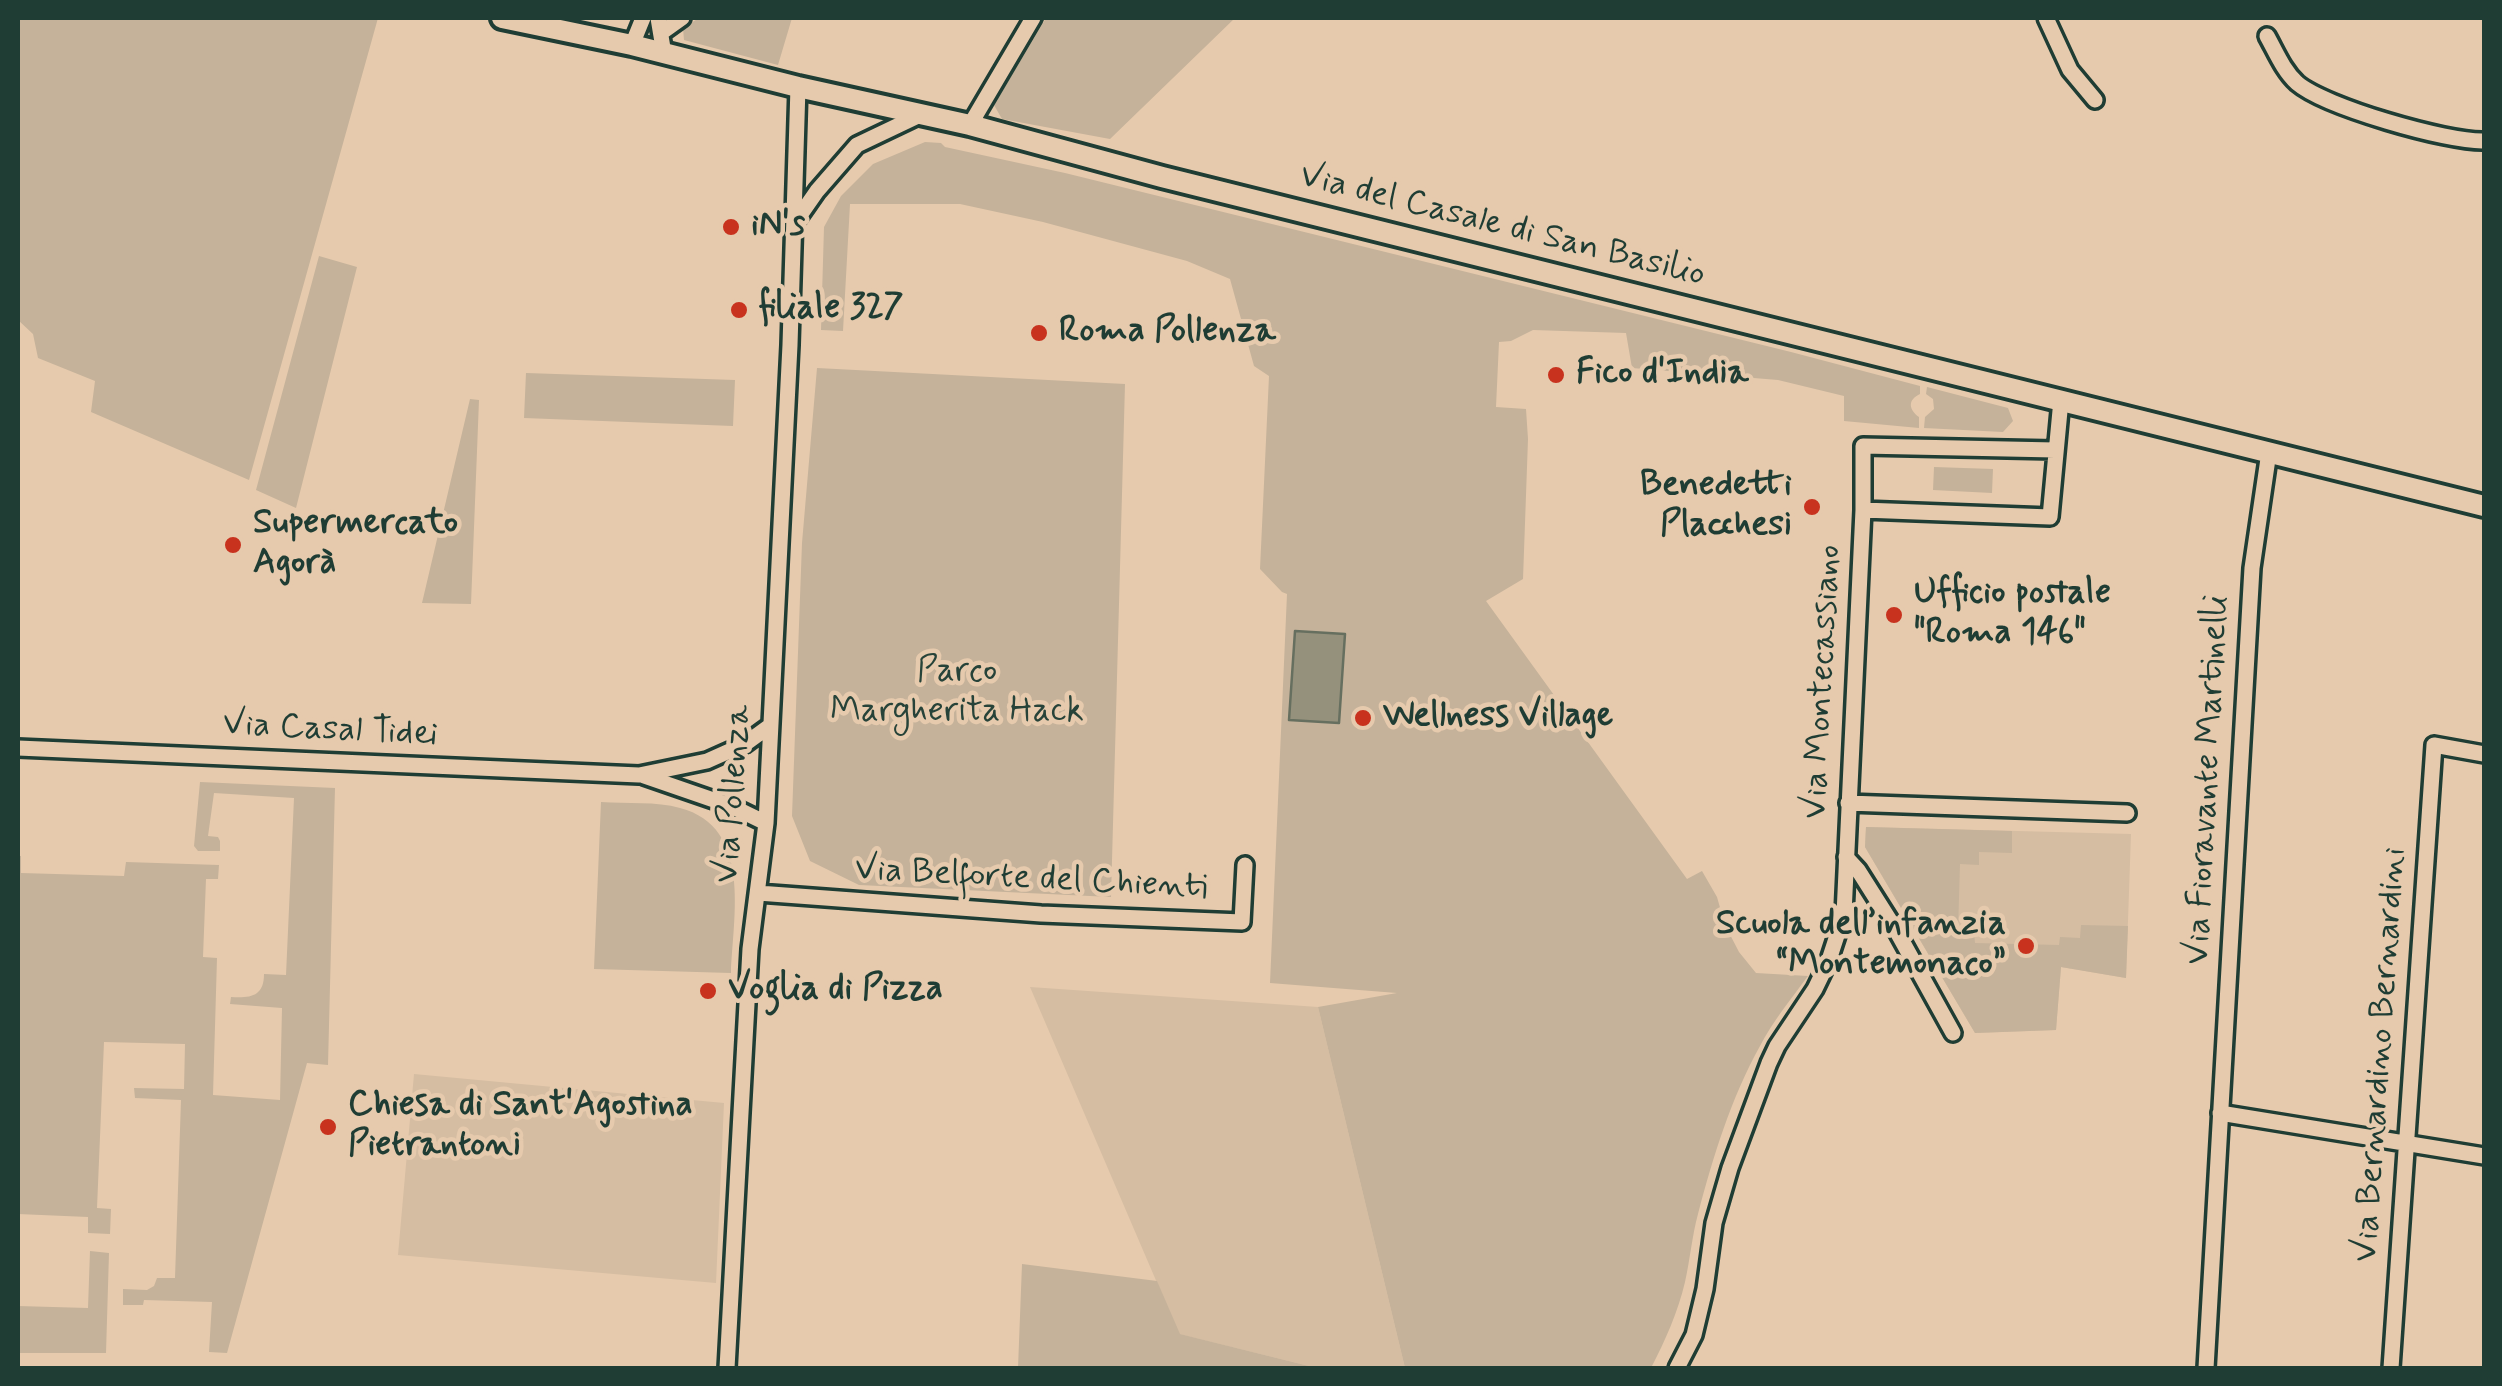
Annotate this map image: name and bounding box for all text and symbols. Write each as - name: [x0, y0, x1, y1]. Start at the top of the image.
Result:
- street label: Via del Casale di San Basilio: [1295, 156, 1709, 298]
- place label: iN's: [751, 206, 805, 248]
- marker: iN's: [720, 216, 742, 238]
- place label: filiale 327: [759, 289, 903, 331]
- marker: filiale 327: [728, 299, 750, 321]
- place label: Roma Pollenza: [1059, 312, 1276, 354]
- marker: Roma Pollenza: [1028, 322, 1050, 344]
- place label: Fico d'India: [1576, 354, 1749, 396]
- marker: Fico d'India: [1545, 364, 1567, 386]
- place label: Benedetti Placchesi: [1640, 466, 1792, 548]
- marker: Benedetti Placchesi: [1801, 496, 1823, 518]
- place label: Supermercato Agorà: [253, 504, 458, 586]
- marker: Supermercato Agorà: [222, 534, 244, 556]
- street label: Via Montecassiano: [1796, 544, 1852, 820]
- place label: Ufficio postale "Roma 146": [1914, 574, 2111, 656]
- street label: Via Fioravante Martinelli: [2178, 594, 2240, 966]
- marker: Ufficio postale "Roma 146": [1883, 604, 1905, 626]
- park label: Parco Margherita Hack: [830, 652, 1084, 734]
- place label: Wellness Village: [1383, 697, 1613, 739]
- street label: Via Pollenza: [708, 703, 762, 885]
- street label: Via Casal Tidei: [221, 704, 439, 758]
- marker: Wellness Village: [1352, 707, 1374, 729]
- street label: Via Bernardino Bernardini: [2347, 846, 2417, 1264]
- street label: Via Belforte del Chienti: [853, 850, 1209, 910]
- place label: Scuola dell’infanzia “Montemonaco”: [1716, 905, 2006, 987]
- marker: Scuola dell’infanzia “Montemonaco”: [2015, 935, 2037, 957]
- place label: Voglia di Pizza: [728, 970, 943, 1012]
- marker: Voglia di Pizza: [697, 980, 719, 1002]
- place label: Chiesa di Sant'Agostina Pietrantoni: [348, 1086, 693, 1168]
- marker: Chiesa di Sant'Agostina Pietrantoni: [317, 1116, 339, 1138]

